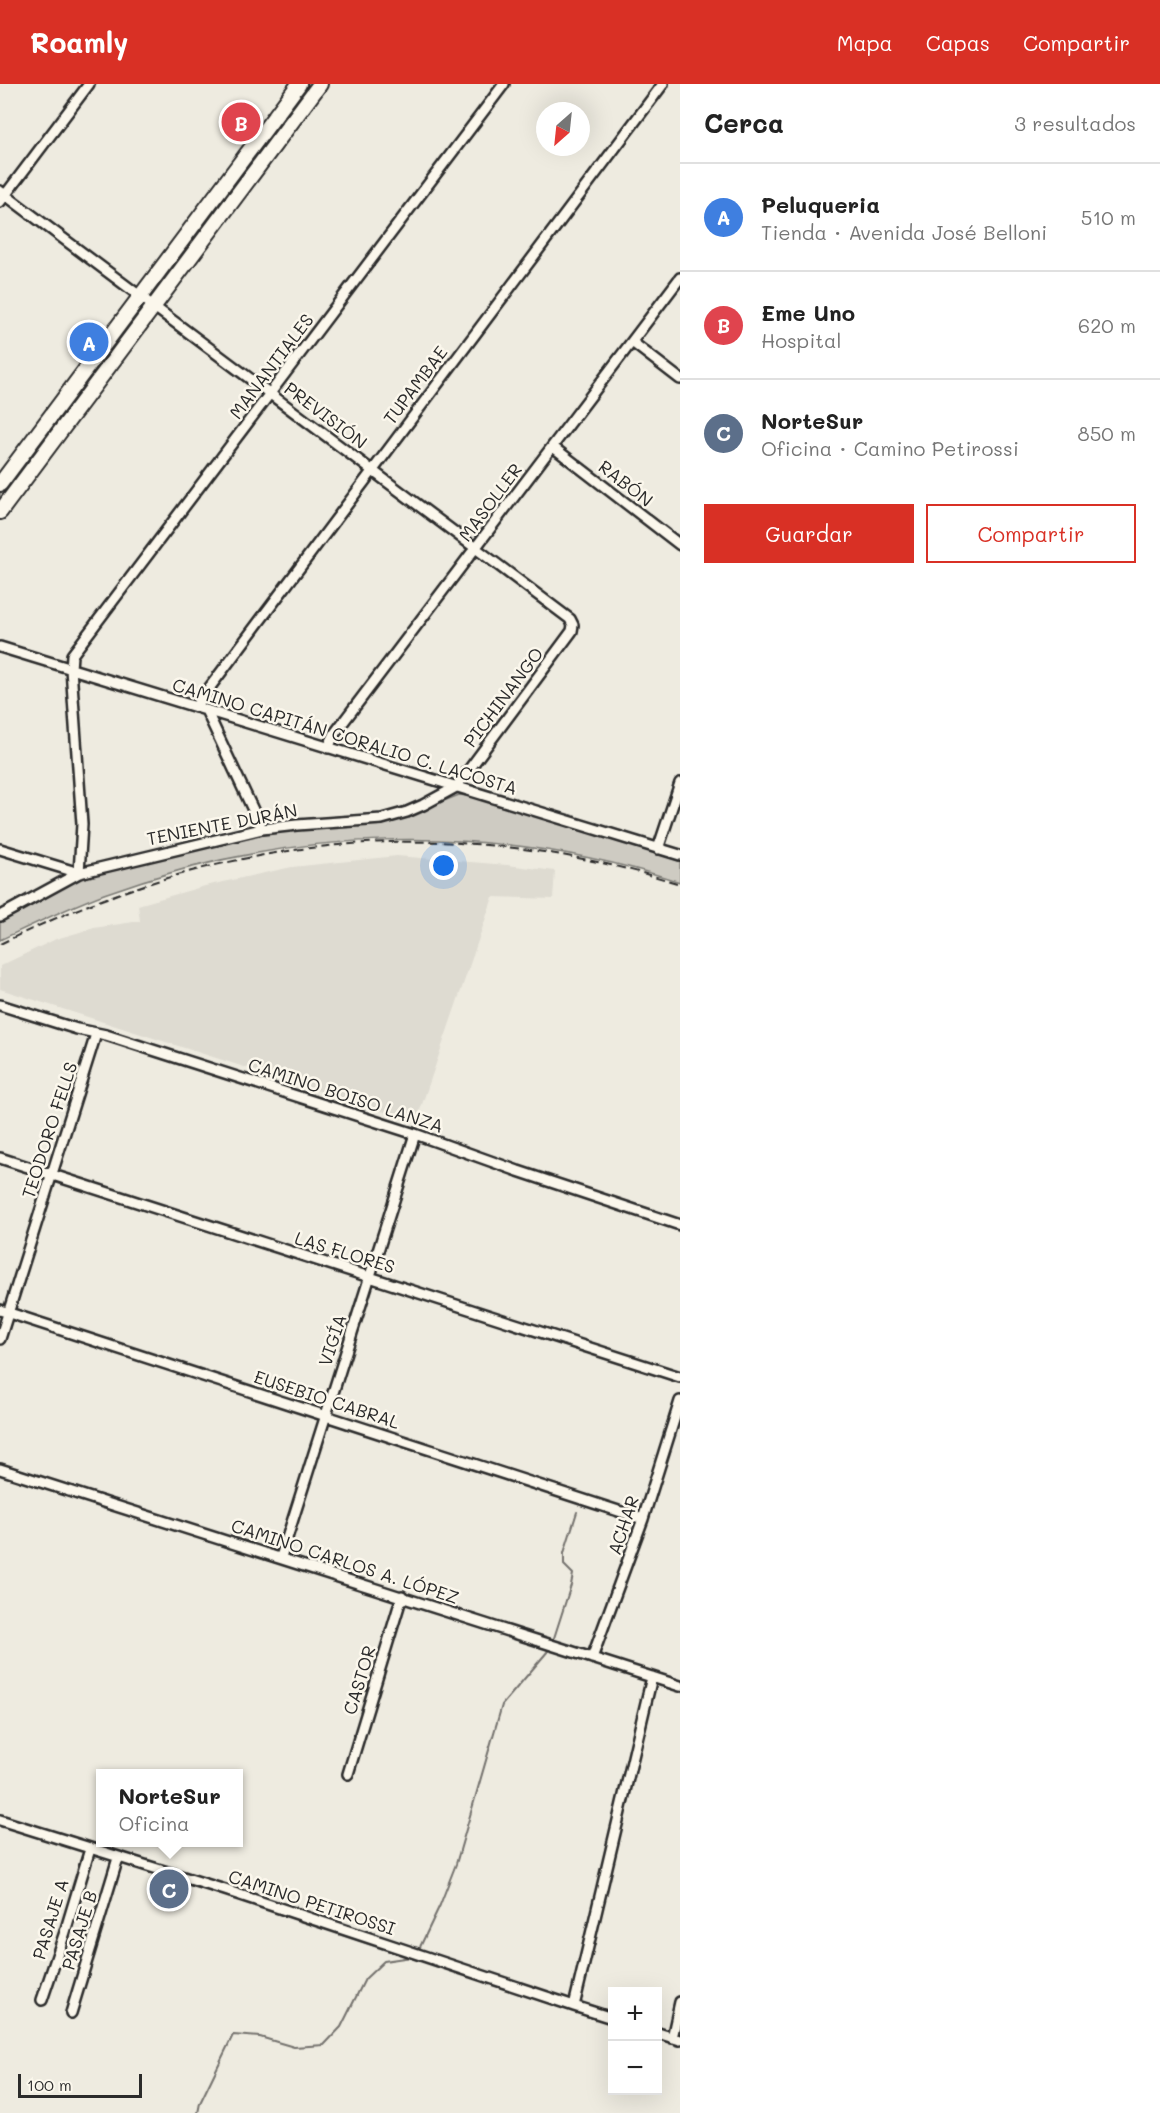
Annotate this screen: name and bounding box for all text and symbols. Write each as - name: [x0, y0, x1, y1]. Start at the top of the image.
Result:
- text: Roamly: [30, 24, 129, 60]
- text: Mapa: [837, 29, 893, 56]
- text: Capas: [926, 29, 990, 56]
- text: Compartir: [1023, 29, 1130, 56]
- pin: B: [222, 99, 260, 144]
- north arrow: [536, 102, 590, 156]
- text: Cerca: [704, 106, 784, 140]
- text: 3 resultados: [1014, 110, 1136, 136]
- text: Peluqueria: [761, 190, 880, 219]
- text: A: [717, 204, 730, 230]
- text: 510 m: [1081, 204, 1136, 230]
- text: Tienda · Avenida José Belloni: [761, 219, 1047, 245]
- text: Eme Uno: [761, 298, 855, 327]
- street label: MANANTIALES: [223, 308, 319, 424]
- text: B: [717, 312, 730, 338]
- text: 620 m: [1078, 312, 1136, 338]
- pin: A: [70, 320, 109, 364]
- text: Hospital: [761, 327, 842, 353]
- street label: TUPAMBAE: [378, 341, 452, 429]
- street label: PREVISIÓN: [280, 376, 372, 454]
- text: NorteSur: [761, 406, 863, 435]
- text: C: [716, 420, 731, 446]
- text: 850 m: [1078, 420, 1136, 446]
- text: Oficina · Camino Petirossi: [761, 435, 1019, 461]
- street label: RABÓN: [594, 454, 658, 512]
- street label: MASOLLER: [453, 458, 527, 546]
- button: Guardar: [704, 504, 914, 563]
- button: Compartir: [926, 504, 1136, 563]
- street label: PICHINANGO: [458, 642, 548, 752]
- street label: CAMINO CAPITÁN CORALIO C. LACOSTA: [170, 672, 520, 800]
- street label: TENIENTE DURÁN: [145, 798, 299, 850]
- your location: [429, 851, 458, 880]
- street label: CAMINO BOISO LANZA: [245, 1052, 447, 1138]
- street label: TEODORO FELLS: [16, 1059, 82, 1201]
- street label: LAS FLORES: [292, 1225, 398, 1279]
- street label: VIGÍA: [312, 1311, 352, 1369]
- street label: EUSEBIO CABRAL: [251, 1364, 403, 1434]
- street label: ACHAR: [602, 1492, 644, 1558]
- street label: CAMINO CARLOS A. LÓPEZ: [228, 1513, 462, 1609]
- street label: CASTOR: [337, 1642, 381, 1718]
- popup: [96, 1769, 243, 1847]
- text: NorteSur: [118, 1781, 221, 1810]
- text: Oficina: [118, 1810, 190, 1836]
- street label: CAMINO PETIROSSI: [226, 1864, 399, 1940]
- pin: C: [150, 1866, 188, 1912]
- street label: PASAJE A: [26, 1876, 74, 1962]
- street label: PASAJE B: [56, 1887, 102, 1973]
- map controls: [608, 1987, 662, 2095]
- button: +: [608, 1987, 662, 2041]
- button: −: [608, 2041, 662, 2095]
- scale bar: [18, 2071, 142, 2098]
- text: 100 m: [27, 2074, 72, 2095]

